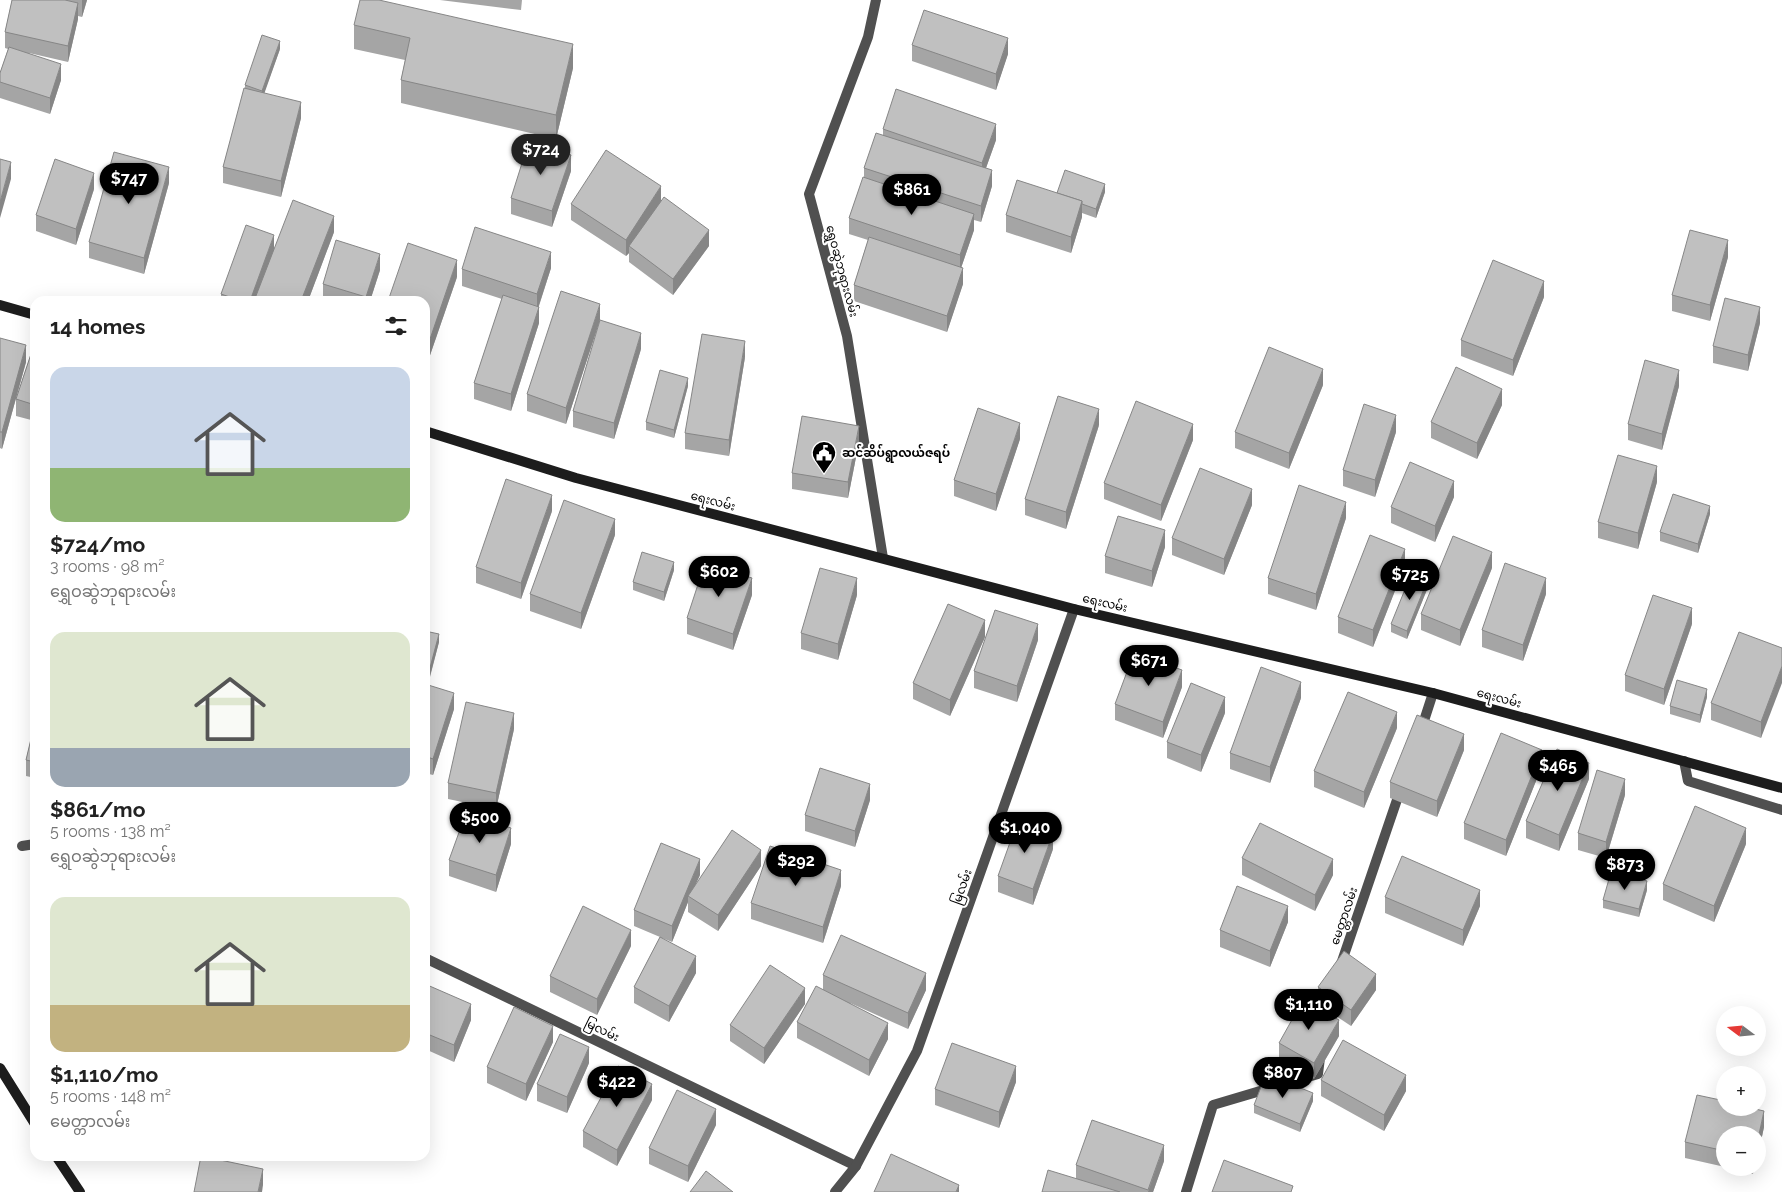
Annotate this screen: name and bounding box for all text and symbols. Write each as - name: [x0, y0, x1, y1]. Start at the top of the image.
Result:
- pin: $724: [511, 134, 571, 176]
- text: $724: [522, 140, 560, 159]
- pin: $747: [99, 162, 159, 205]
- text: $747: [111, 169, 147, 188]
- pin: $861: [882, 174, 942, 216]
- text: $861: [893, 180, 931, 199]
- street label: ရွှေဝဆွဲဘုရားလမ်း: [820, 223, 863, 319]
- icon: filters: [382, 312, 410, 340]
- text: 14 homes: [50, 314, 145, 339]
- icon: home: [185, 399, 275, 489]
- public building icon: ဆင်ဆိပ်ရွာလယ်ဇရပ်: [811, 440, 837, 474]
- place label: ဆင်ဆိပ်ရွာလယ်ဇရပ်: [842, 443, 950, 463]
- street label: ရေးလမ်း: [688, 486, 737, 517]
- text: $724/mo: [50, 532, 145, 557]
- pin: $602: [689, 556, 749, 598]
- text: 3 rooms · 98 m²: [50, 557, 165, 576]
- pin: $725: [1380, 558, 1440, 601]
- text: $602: [700, 562, 738, 581]
- text: $725: [1391, 565, 1429, 584]
- text: ရွှေဝဆွဲဘုရားလမ်း: [50, 582, 176, 601]
- street label: ရေးလမ်း: [1081, 589, 1129, 618]
- pin: $671: [1119, 644, 1179, 687]
- text: $671: [1131, 651, 1167, 670]
- icon: home: [185, 664, 275, 754]
- street label: ရေးလမ်း: [1474, 683, 1523, 714]
- pin: $465: [1528, 750, 1588, 792]
- text: $465: [1539, 756, 1577, 775]
- text: $861/mo: [50, 797, 145, 822]
- pin: $500: [450, 802, 510, 844]
- text: $500: [461, 808, 499, 827]
- pin: $1,040: [984, 812, 1066, 854]
- text: $1,040: [1000, 818, 1050, 837]
- text: 5 rooms · 138 m²: [50, 822, 171, 841]
- pin: $292: [766, 844, 826, 887]
- text: ရွှေဝဆွဲဘုရားလမ်း: [50, 847, 176, 866]
- pin: $873: [1595, 848, 1655, 891]
- text: $292: [777, 851, 815, 870]
- text: $873: [1606, 855, 1644, 874]
- street label: မြလမ်း: [947, 867, 978, 908]
- street label: မေတ္တာလမ်း: [1326, 885, 1363, 948]
- icon: home: [185, 929, 275, 1019]
- pin: $1,110: [1268, 988, 1350, 1031]
- text: $1,110: [1285, 995, 1333, 1014]
- north arrow: [1716, 1006, 1766, 1056]
- map controls: [1716, 1006, 1766, 1176]
- street label: မြလမ်း: [581, 1014, 622, 1047]
- pin: $807: [1253, 1056, 1313, 1099]
- text: $1,110/mo: [50, 1062, 158, 1087]
- text: $807: [1264, 1063, 1302, 1082]
- pin: $422: [587, 1066, 647, 1108]
- button: +: [1716, 1066, 1766, 1116]
- text: $422: [598, 1072, 636, 1091]
- text: 5 rooms · 148 m²: [50, 1087, 171, 1106]
- text: မေတ္တာလမ်း: [50, 1112, 130, 1131]
- button: −: [1716, 1126, 1766, 1176]

